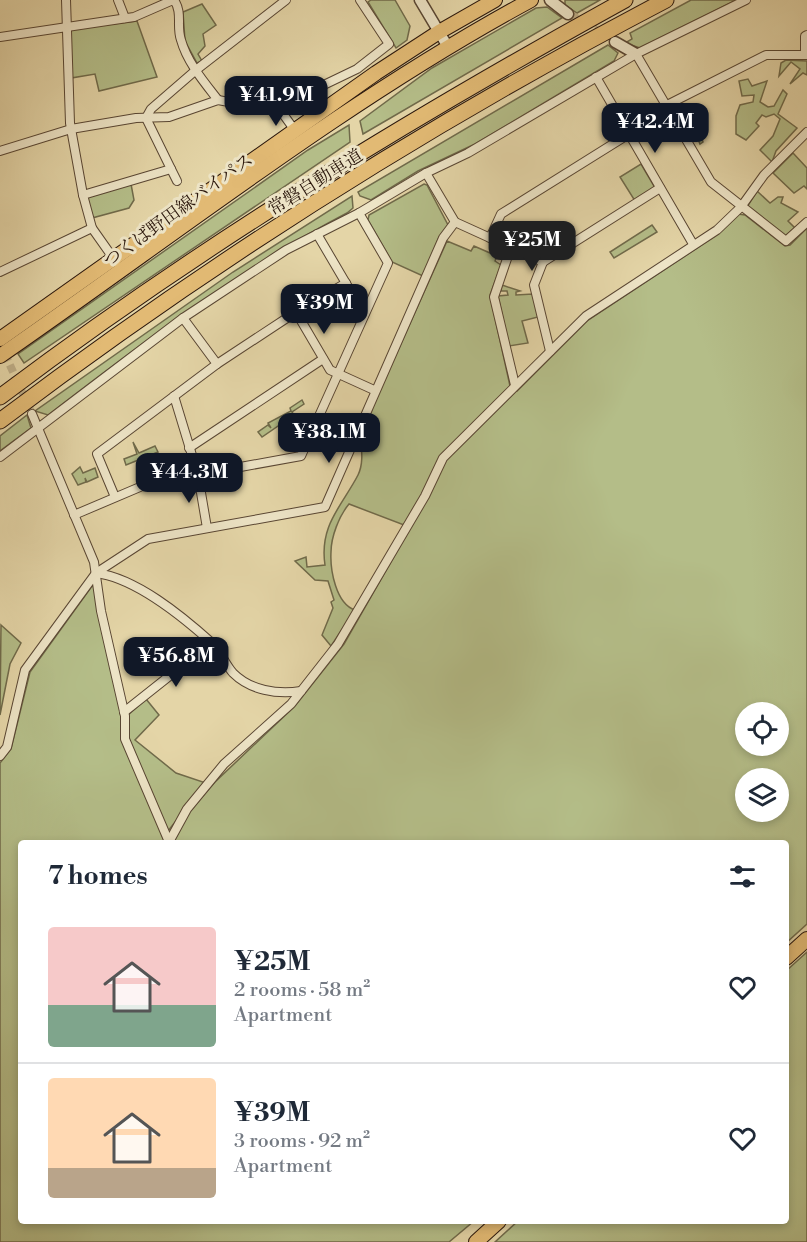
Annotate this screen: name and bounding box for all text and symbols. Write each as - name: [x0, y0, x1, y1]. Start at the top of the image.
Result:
- pin: ¥41.9M: [227, 76, 325, 127]
- text: ¥41.9M: [239, 83, 313, 108]
- pin: ¥42.4M: [606, 103, 704, 154]
- text: ¥42.4M: [616, 110, 694, 135]
- street label: 常磐自動車道: [263, 144, 367, 221]
- street label: つくば野田線バイパス: [99, 148, 258, 273]
- pin: ¥25M: [496, 221, 568, 272]
- text: ¥25M: [503, 228, 561, 253]
- pin: ¥39M: [288, 284, 360, 335]
- text: ¥39M: [295, 291, 353, 316]
- pin: ¥38.1M: [280, 413, 378, 464]
- text: ¥38.1M: [292, 420, 366, 445]
- pin: ¥44.3M: [140, 453, 238, 504]
- text: ¥44.3M: [150, 460, 228, 485]
- pin: ¥56.8M: [127, 637, 225, 688]
- text: ¥56.8M: [137, 644, 215, 669]
- map controls: [735, 702, 789, 822]
- button: locate: [735, 702, 789, 756]
- button: layers: [735, 768, 789, 822]
- text: 7 homes: [48, 860, 148, 892]
- icon: filters: [726, 860, 759, 893]
- text: ¥25M: [234, 946, 310, 978]
- icon: home: [96, 951, 168, 1023]
- icon: heart: [726, 971, 759, 1004]
- text: 2 rooms · 58 m²: [234, 978, 370, 1003]
- text: Apartment: [234, 1003, 332, 1028]
- text: ¥39M: [234, 1097, 310, 1129]
- icon: home: [96, 1102, 168, 1174]
- icon: heart: [726, 1122, 759, 1155]
- text: 3 rooms · 92 m²: [234, 1129, 370, 1154]
- text: Apartment: [234, 1154, 332, 1179]

